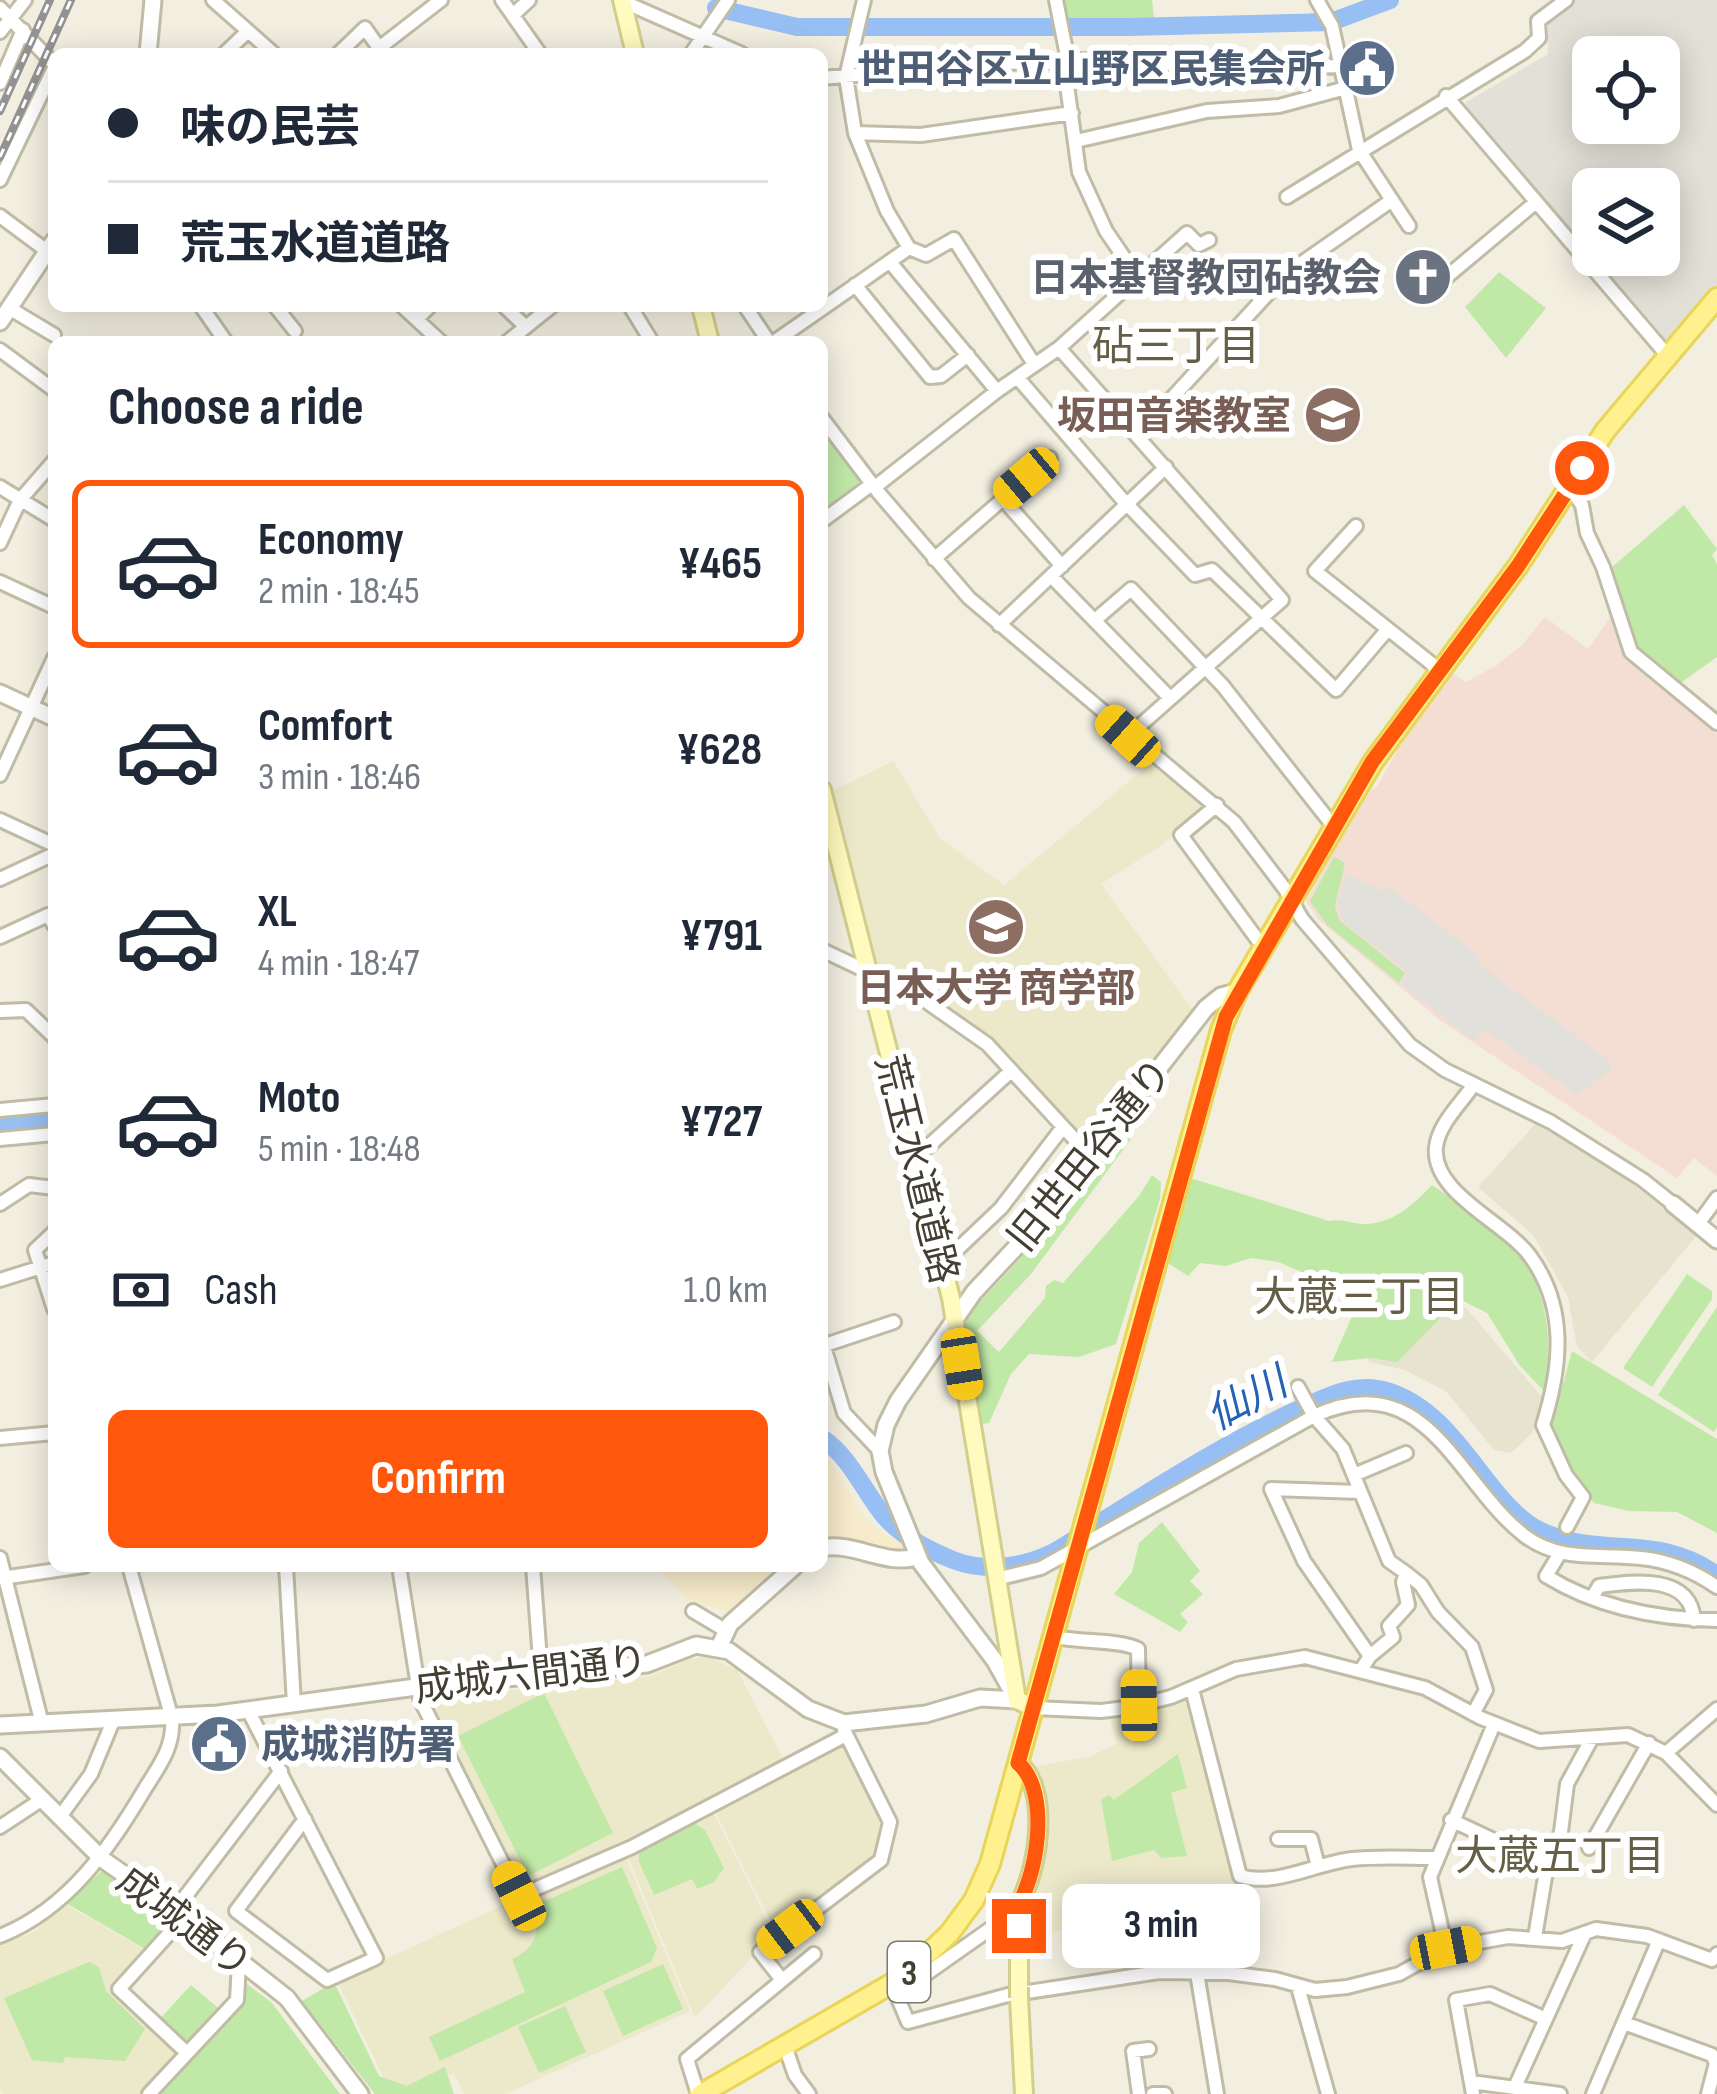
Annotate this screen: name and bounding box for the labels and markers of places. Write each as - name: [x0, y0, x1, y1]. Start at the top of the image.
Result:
- public building icon: 世田谷区立山野区民集会所: [1336, 37, 1398, 99]
- place label: 世田谷区立山野区民集会所: [857, 47, 1325, 94]
- church icon: 日本基督教団砧教会: [1392, 246, 1454, 308]
- place label: 日本基督教団砧教会: [1030, 256, 1381, 303]
- school or university icon: 坂田音楽教室: [1302, 384, 1364, 446]
- place label: 坂田音楽教室: [1057, 394, 1291, 441]
- school or university icon: 日本大学 商学部: [965, 896, 1027, 958]
- place label: 日本大学 商学部: [856, 966, 1136, 1013]
- public building icon: 成城消防署: [188, 1713, 250, 1775]
- place label: 成城消防署: [261, 1723, 456, 1770]

